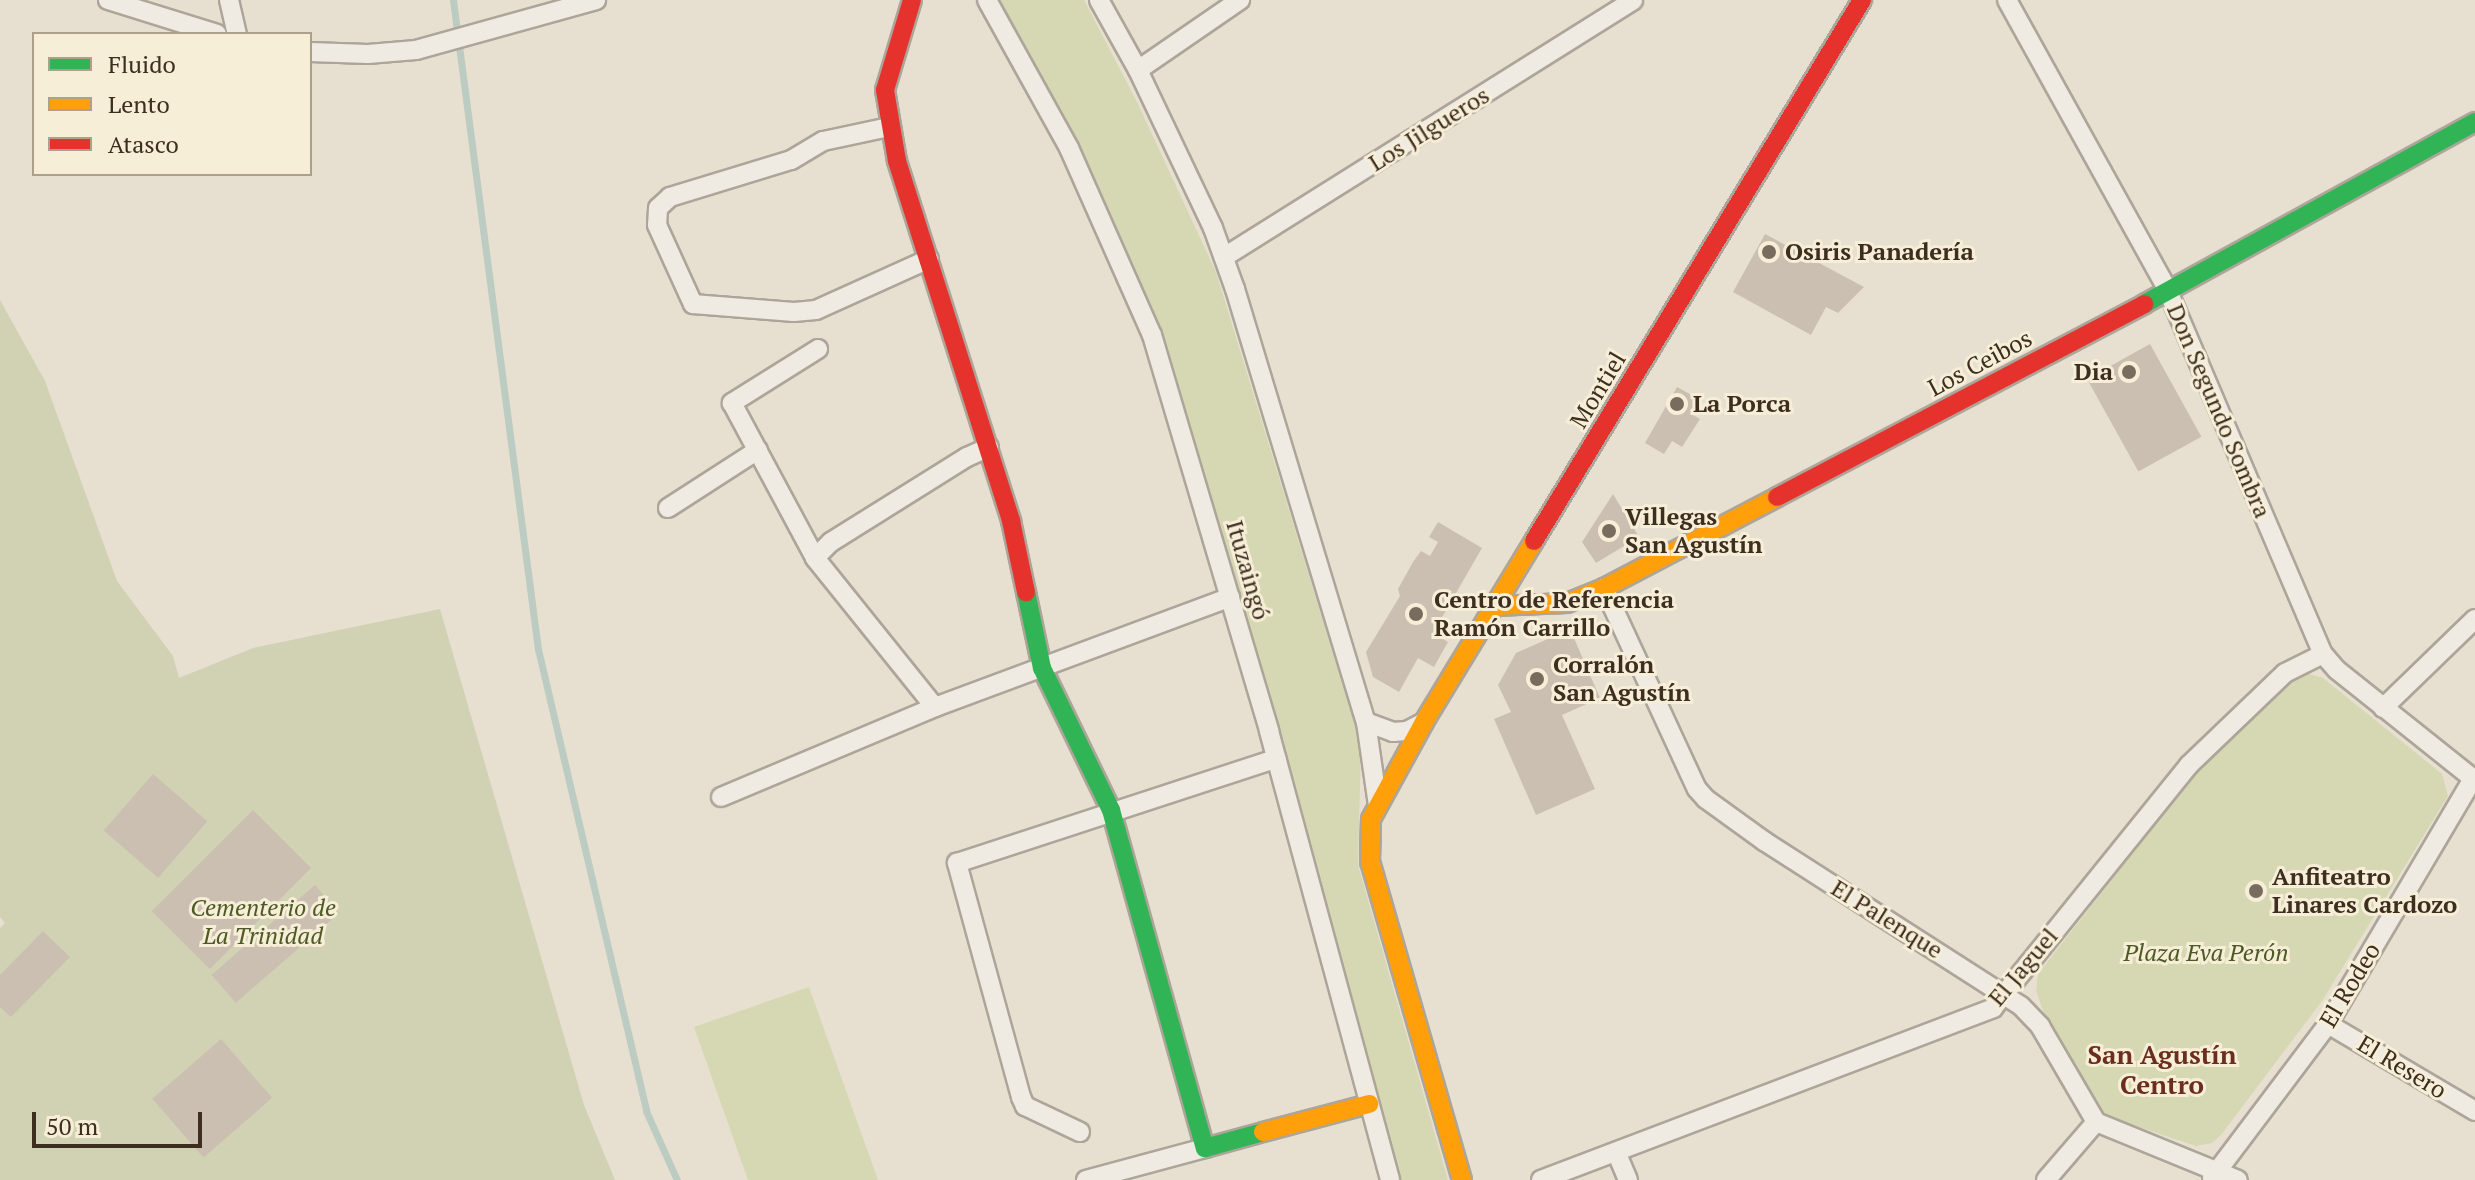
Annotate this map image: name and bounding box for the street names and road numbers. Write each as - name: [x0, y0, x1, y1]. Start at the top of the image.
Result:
- street label: Los Jilgueros: [1363, 81, 1495, 177]
- street label: Don Segundo Sombra: [2161, 300, 2277, 522]
- street label: Los Ceibos: [1923, 324, 2037, 402]
- street label: Montiel: [1564, 347, 1632, 433]
- street label: Ituzaingó: [1220, 517, 1276, 623]
- street label: El Palenque: [1826, 873, 1948, 965]
- street label: El Jaguel: [1982, 922, 2064, 1012]
- street label: El Rodeo: [2314, 937, 2386, 1033]
- street label: El Resero: [2352, 1029, 2452, 1105]

